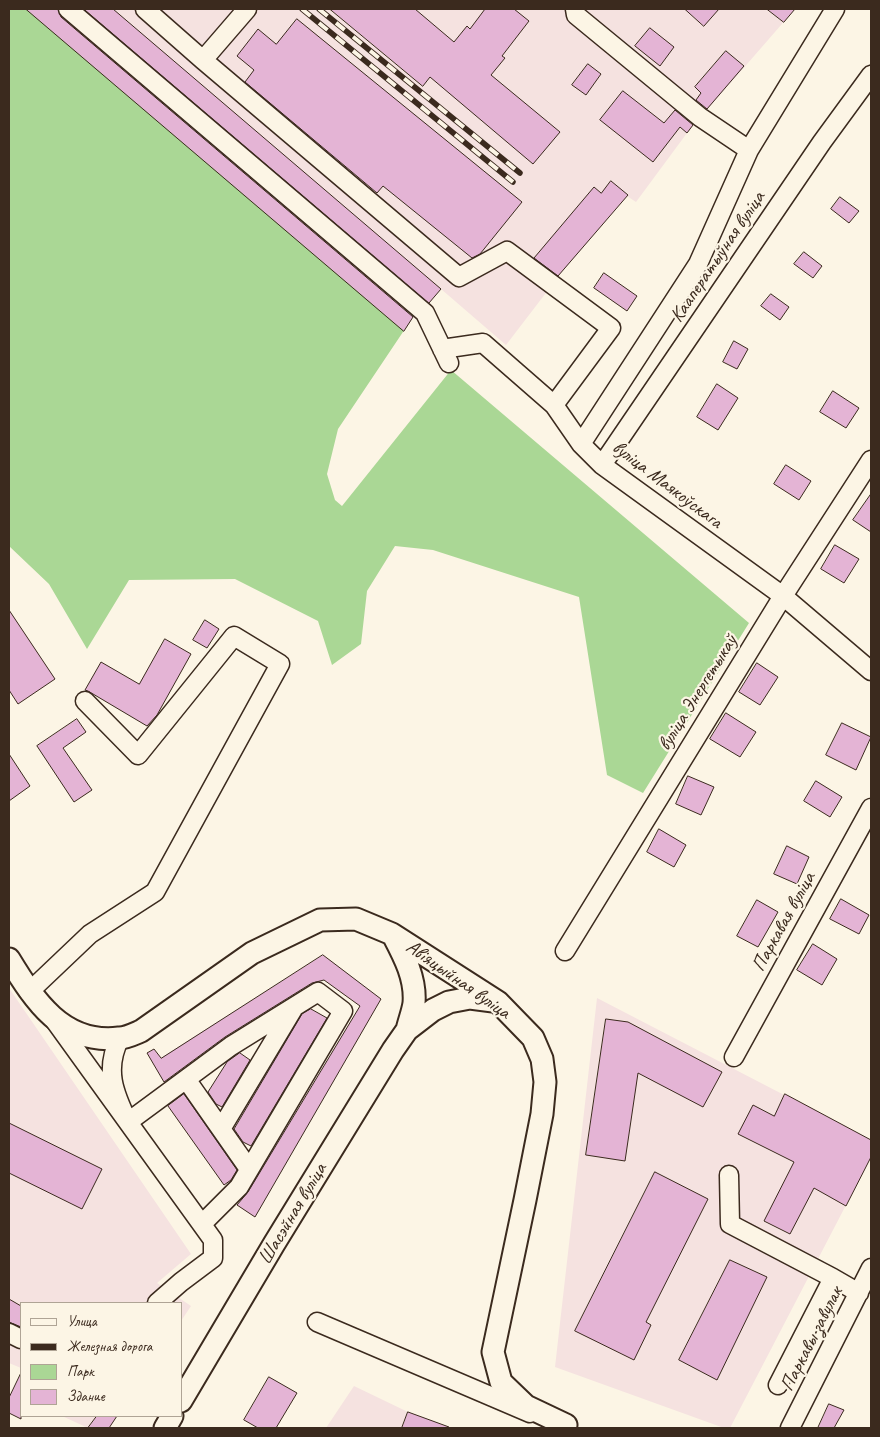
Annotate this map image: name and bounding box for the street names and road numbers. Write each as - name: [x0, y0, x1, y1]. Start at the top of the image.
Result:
- street label: Кааператыўная вуліца: [665, 187, 771, 327]
- street label: вуліца Маякоўскага: [607, 436, 727, 534]
- street label: вуліца Энергетыкаў: [653, 631, 743, 755]
- street label: Паркавая вуліца: [747, 868, 821, 976]
- street label: Авіяцыйная вуліца: [401, 935, 515, 1025]
- street label: Шасэйная вуліца: [253, 1159, 333, 1269]
- street label: Паркавы завулак: [775, 1283, 849, 1395]

